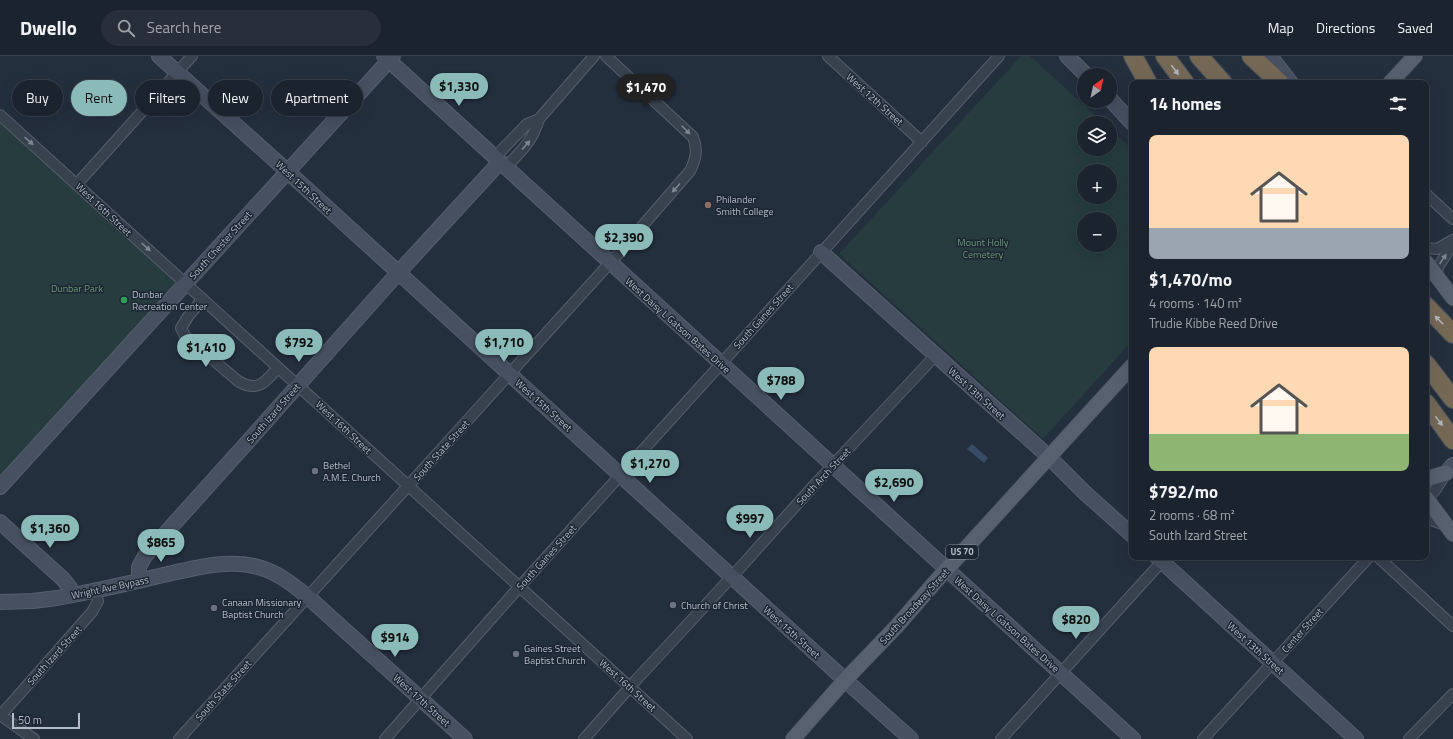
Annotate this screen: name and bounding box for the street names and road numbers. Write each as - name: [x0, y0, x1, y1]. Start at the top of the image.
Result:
- street label: West 12th Street: [843, 70, 907, 129]
- street label: West 15th Street: [272, 157, 336, 218]
- street label: West 16th Street: [72, 179, 136, 240]
- street label: South Chester Street: [185, 207, 256, 283]
- street label: West Daisy L Gatson Bates Drive: [622, 274, 734, 377]
- street label: South Gaines Street: [730, 280, 797, 352]
- street label: West 13th Street: [945, 364, 1009, 423]
- street label: West 15th Street: [512, 376, 576, 435]
- street label: South Izard Street: [243, 379, 304, 447]
- street label: West 16th Street: [312, 397, 376, 458]
- street label: South State Street: [410, 416, 473, 484]
- street label: South Arch Street: [793, 444, 854, 509]
- street label: South Gaines Street: [513, 521, 580, 593]
- road number: US 70: [946, 545, 978, 559]
- street label: South Broadway Street: [876, 565, 953, 648]
- street label: Wright Ave Bypass: [70, 572, 151, 603]
- street label: West Daisy L Gatson Bates Drive: [951, 573, 1063, 676]
- street label: West 15th Street: [760, 603, 824, 662]
- street label: Center Street: [1278, 604, 1327, 656]
- street label: West 13th Street: [1224, 619, 1288, 678]
- street label: South Izard Street: [23, 622, 86, 688]
- street label: South State Street: [192, 656, 255, 724]
- street label: West 16th Street: [596, 656, 660, 715]
- street label: West 17th Street: [390, 671, 454, 730]

